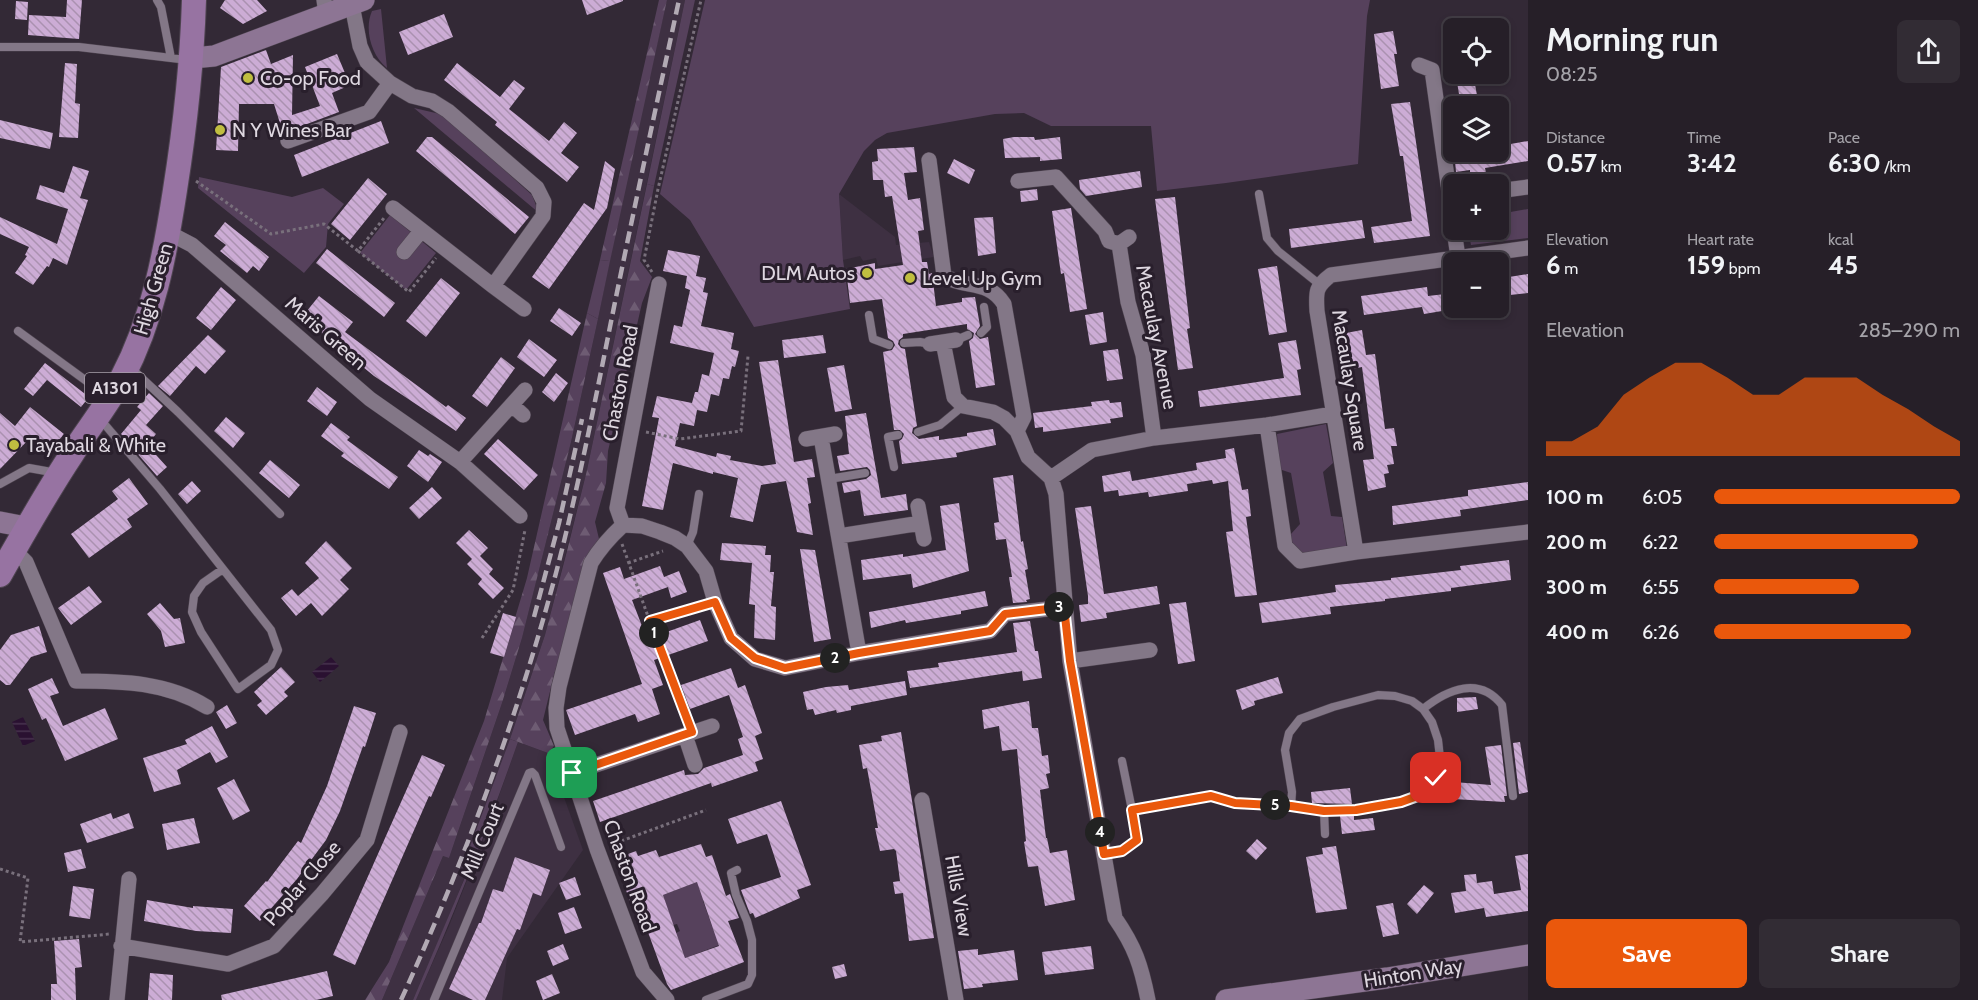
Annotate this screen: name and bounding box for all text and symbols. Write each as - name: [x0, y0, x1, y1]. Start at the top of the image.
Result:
- map controls: [1443, 18, 1509, 318]
- button: locate: [1443, 18, 1509, 84]
- text: Morning run: [1546, 19, 1718, 59]
- button: share: [1897, 20, 1960, 83]
- text: 08:25: [1546, 62, 1598, 86]
- place label: Co-op Food: [260, 66, 361, 90]
- marker: Co-op Food: [241, 71, 255, 85]
- button: layers: [1443, 96, 1509, 162]
- place label: N Y Wines Bar: [232, 118, 352, 142]
- marker: N Y Wines Bar: [213, 123, 227, 137]
- text: Distance: [1546, 128, 1605, 147]
- text: Time: [1687, 128, 1721, 147]
- text: Pace: [1828, 128, 1860, 147]
- text: 0.57: [1546, 147, 1597, 179]
- text: 3:42: [1687, 147, 1737, 179]
- text: 6:30: [1828, 147, 1881, 179]
- text: km: [1597, 157, 1622, 176]
- text: /km: [1881, 157, 1911, 176]
- button: +: [1443, 174, 1509, 240]
- text: Elevation: [1546, 230, 1609, 249]
- text: Heart rate: [1687, 230, 1754, 249]
- text: kcal: [1828, 230, 1854, 249]
- street label: High Green: [128, 240, 178, 338]
- text: 6: [1546, 249, 1561, 281]
- text: 159: [1687, 249, 1725, 281]
- text: 45: [1828, 249, 1858, 281]
- button: −: [1443, 252, 1509, 318]
- text: m: [1561, 259, 1578, 278]
- text: bpm: [1725, 259, 1761, 278]
- place label: DLM Autos: [761, 261, 855, 285]
- street label: Macaulay Avenue: [1131, 263, 1183, 411]
- marker: DLM Autos: [860, 266, 874, 280]
- place label: Level Up Gym: [922, 266, 1042, 290]
- marker: Level Up Gym: [903, 271, 917, 285]
- street label: Maris Green: [280, 291, 372, 375]
- street label: Macaulay Square: [1327, 308, 1373, 452]
- text: Elevation: [1546, 318, 1624, 342]
- text: 285–290 m: [1858, 318, 1960, 342]
- street label: Chaston Road: [597, 323, 643, 443]
- road number: A1301: [85, 373, 145, 403]
- place label: Tayabali & White: [26, 433, 166, 457]
- marker: Tayabali & White: [7, 438, 21, 452]
- text: 100 m: [1546, 485, 1604, 509]
- text: 6:05: [1642, 485, 1682, 509]
- text: 200 m: [1546, 530, 1607, 554]
- text: 6:22: [1642, 530, 1678, 554]
- text: 300 m: [1546, 575, 1607, 599]
- text: 6:55: [1642, 575, 1679, 599]
- pin: 3: [1044, 592, 1074, 622]
- text: 3: [1055, 597, 1063, 616]
- pin: 1: [639, 618, 669, 648]
- text: 400 m: [1546, 620, 1609, 644]
- text: 6:26: [1642, 620, 1679, 644]
- text: 1: [651, 623, 657, 642]
- pin: 2: [820, 643, 850, 673]
- text: 2: [831, 648, 839, 667]
- pin: [546, 747, 597, 798]
- pin: [1410, 752, 1461, 803]
- icon: arrive: [555, 756, 588, 789]
- icon: check: [1419, 761, 1452, 794]
- pin: 5: [1260, 790, 1290, 820]
- text: 5: [1271, 795, 1279, 814]
- street label: Mill Court: [455, 799, 509, 883]
- street label: Chaston Road: [599, 817, 661, 935]
- pin: 4: [1085, 817, 1115, 847]
- text: 4: [1095, 822, 1105, 841]
- street label: Poplar Close: [259, 836, 345, 930]
- street label: Hills View: [940, 853, 978, 939]
- button: Save: [1546, 919, 1747, 988]
- button: Share: [1759, 919, 1960, 988]
- street label: Hinton Way: [1362, 953, 1464, 993]

